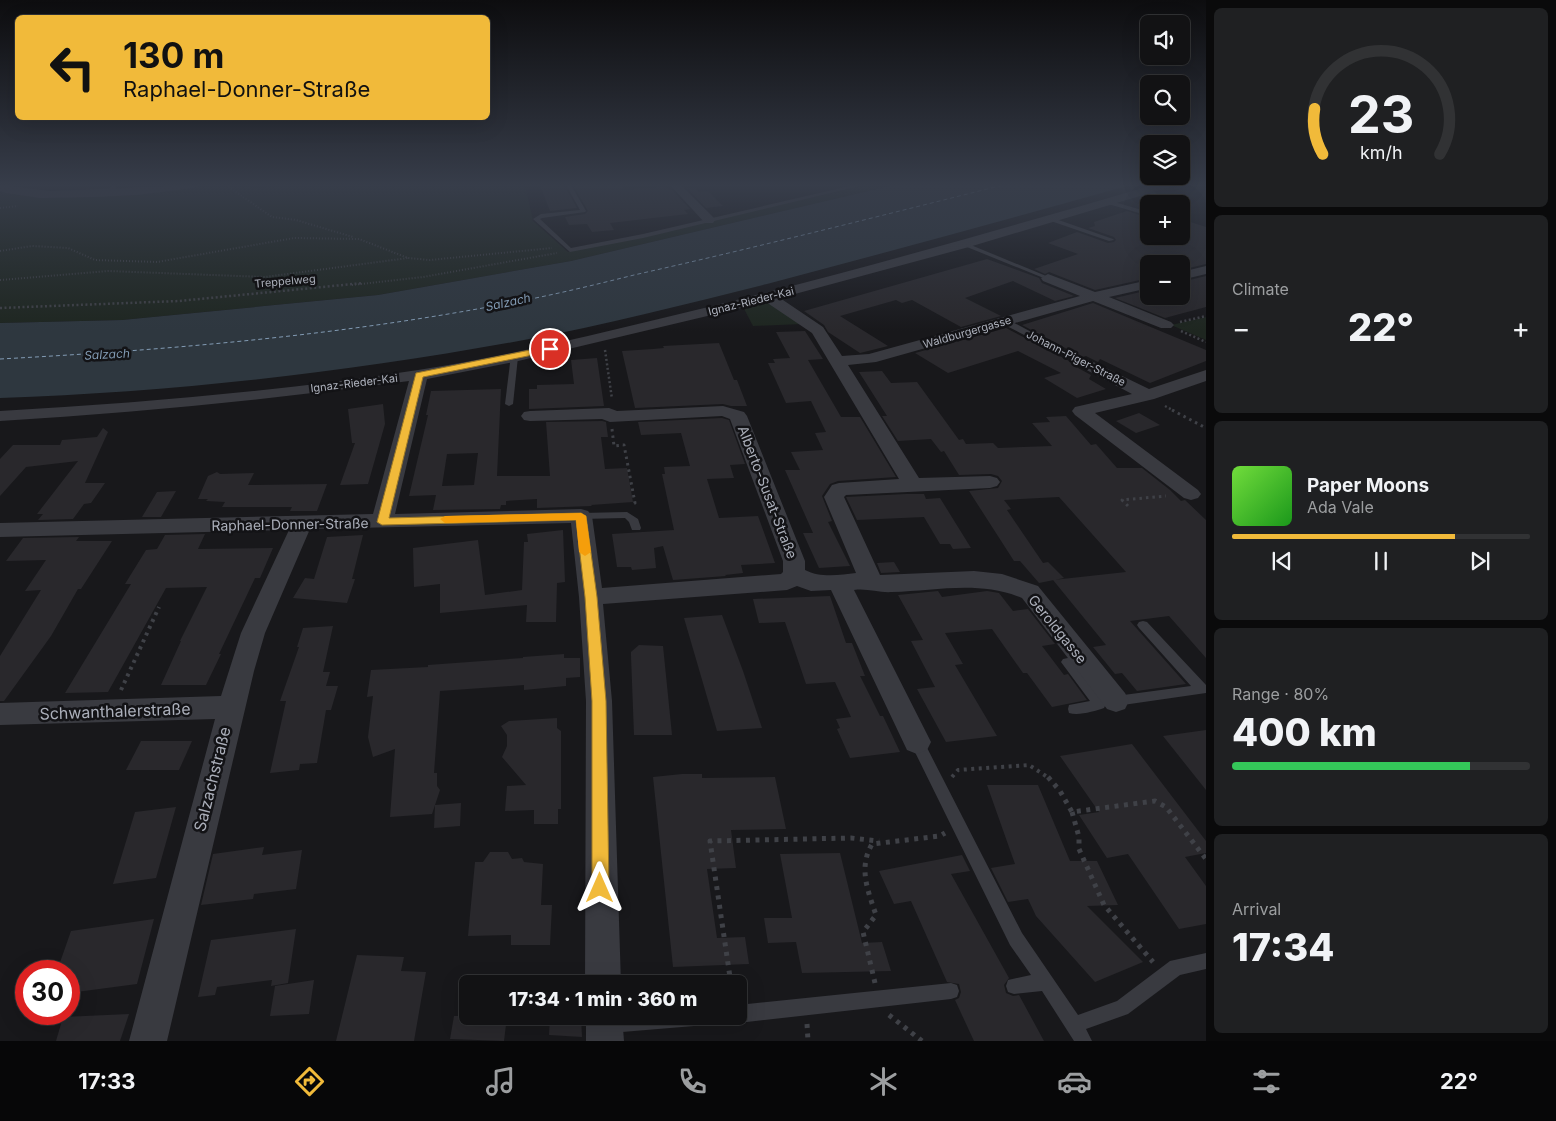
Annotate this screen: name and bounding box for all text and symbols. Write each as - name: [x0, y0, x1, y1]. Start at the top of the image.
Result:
- map controls: [1140, 15, 1190, 305]
- button: sound: [1140, 15, 1190, 65]
- text: 130 m: [123, 34, 225, 76]
- icon: left: [40, 35, 105, 100]
- button: search: [1140, 75, 1190, 125]
- text: Raphael-Donner-Straße: [123, 76, 370, 102]
- text: 23: [1348, 83, 1414, 146]
- button: layers: [1140, 135, 1190, 185]
- text: km/h: [1360, 142, 1402, 163]
- button: +: [1140, 195, 1190, 245]
- button: −: [1140, 255, 1190, 305]
- street label: Treppelweg: [254, 271, 316, 291]
- text: Climate: [1232, 279, 1289, 299]
- street label: Ignaz-Rieder-Kai: [707, 284, 795, 318]
- water label: Salzach: [484, 290, 532, 314]
- text: 22°: [1348, 304, 1414, 350]
- text: −: [1232, 311, 1251, 345]
- text: +: [1511, 311, 1530, 345]
- street label: Waldburgergasse: [921, 313, 1013, 351]
- street label: Johann-Piger-Straße: [1024, 327, 1128, 389]
- pin: [529, 328, 571, 370]
- icon: arrive: [536, 335, 564, 363]
- water label: Salzach: [84, 345, 130, 363]
- street label: Ignaz-Rieder-Kai: [310, 371, 398, 395]
- street label: Alberto-Susat-Straße: [735, 423, 801, 561]
- text: Paper Moons: [1307, 474, 1429, 497]
- text: Ada Vale: [1307, 497, 1374, 517]
- street label: Raphael-Donner-Straße: [211, 514, 369, 534]
- icon: previous: [1268, 547, 1296, 575]
- icon: pause: [1367, 547, 1395, 575]
- icon: next: [1466, 547, 1494, 575]
- street label: Geroldgasse: [1025, 591, 1091, 667]
- text: Range · 80%: [1232, 684, 1329, 704]
- street label: Schwanthalerstraße: [39, 698, 191, 724]
- text: 400 km: [1232, 709, 1377, 755]
- street label: Salzachstraße: [189, 724, 235, 834]
- position arrow: [573, 861, 625, 913]
- text: Arrival: [1232, 899, 1281, 919]
- text: 17:34: [1232, 924, 1334, 970]
- speed limit sign: 30: [15, 960, 80, 1025]
- text: 17:34 · 1 min · 360 m: [509, 988, 697, 1011]
- icon: directions: [292, 1064, 327, 1099]
- icon: music: [483, 1064, 518, 1099]
- icon: phone: [675, 1064, 710, 1099]
- icon: climate: [866, 1064, 901, 1099]
- icon: car: [1057, 1064, 1092, 1099]
- icon: filters: [1249, 1064, 1284, 1099]
- text: 17:33: [78, 1068, 135, 1094]
- text: 22°: [1440, 1068, 1478, 1094]

